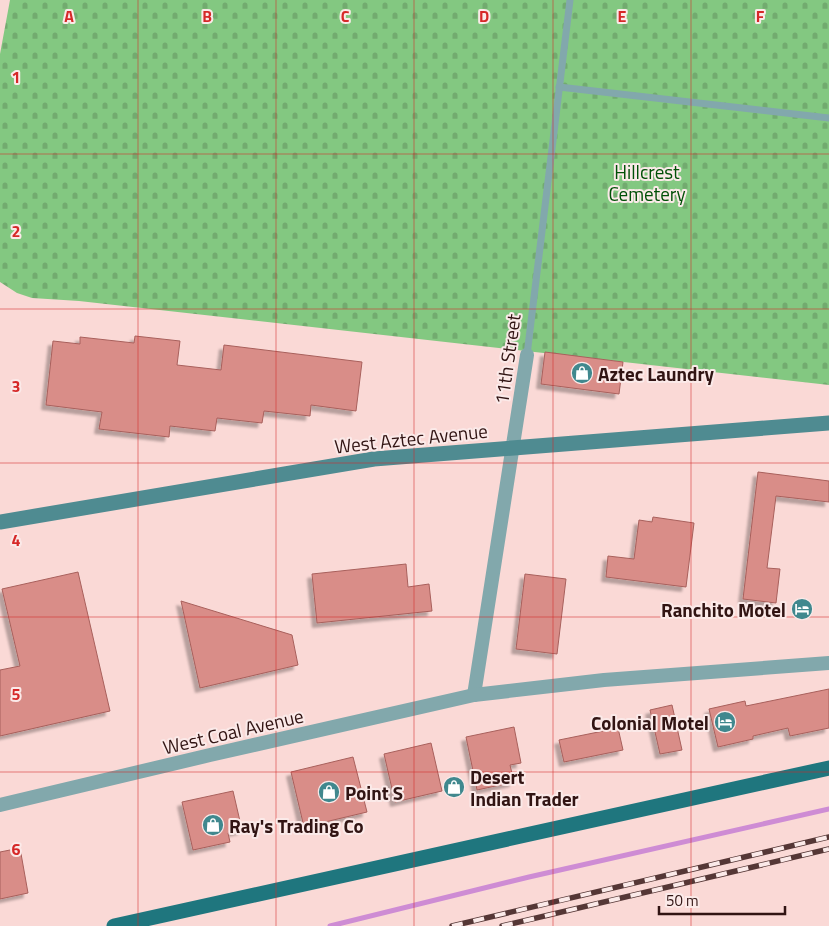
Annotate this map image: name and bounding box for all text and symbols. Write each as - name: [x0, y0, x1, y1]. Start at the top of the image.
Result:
- text: A: [64, 4, 74, 28]
- text: B: [202, 4, 212, 28]
- text: C: [341, 4, 350, 28]
- text: D: [479, 4, 489, 28]
- text: E: [618, 4, 627, 28]
- text: F: [756, 4, 765, 28]
- text: 1: [12, 65, 20, 89]
- park label: Hillcrest Cemetery: [608, 157, 686, 208]
- text: 2: [12, 219, 20, 243]
- street label: 11th Street: [486, 311, 528, 406]
- place label: Aztec Laundry: [598, 359, 715, 388]
- shop icon: Aztec Laundry: [570, 361, 594, 385]
- text: 3: [12, 374, 20, 398]
- street label: West Aztec Avenue: [333, 416, 489, 460]
- text: 4: [12, 528, 21, 552]
- place label: Ranchito Motel: [661, 595, 786, 624]
- hotel icon: Ranchito Motel: [790, 597, 814, 621]
- text: 5: [12, 682, 21, 706]
- street label: West Coal Avenue: [160, 701, 306, 761]
- place label: Colonial Motel: [591, 708, 709, 737]
- hotel icon: Colonial Motel: [713, 710, 737, 734]
- place label: Desert Indian Trader: [470, 762, 579, 813]
- shop icon: Desert Indian Trader: [442, 775, 466, 799]
- place label: Point S: [345, 778, 403, 807]
- shop icon: Point S: [317, 780, 341, 804]
- place label: Ray's Trading Co: [229, 811, 364, 840]
- shop icon: Ray's Trading Co: [201, 813, 225, 837]
- text: 6: [12, 837, 21, 861]
- scale bar: [659, 884, 785, 916]
- text: 50 m: [666, 889, 699, 912]

